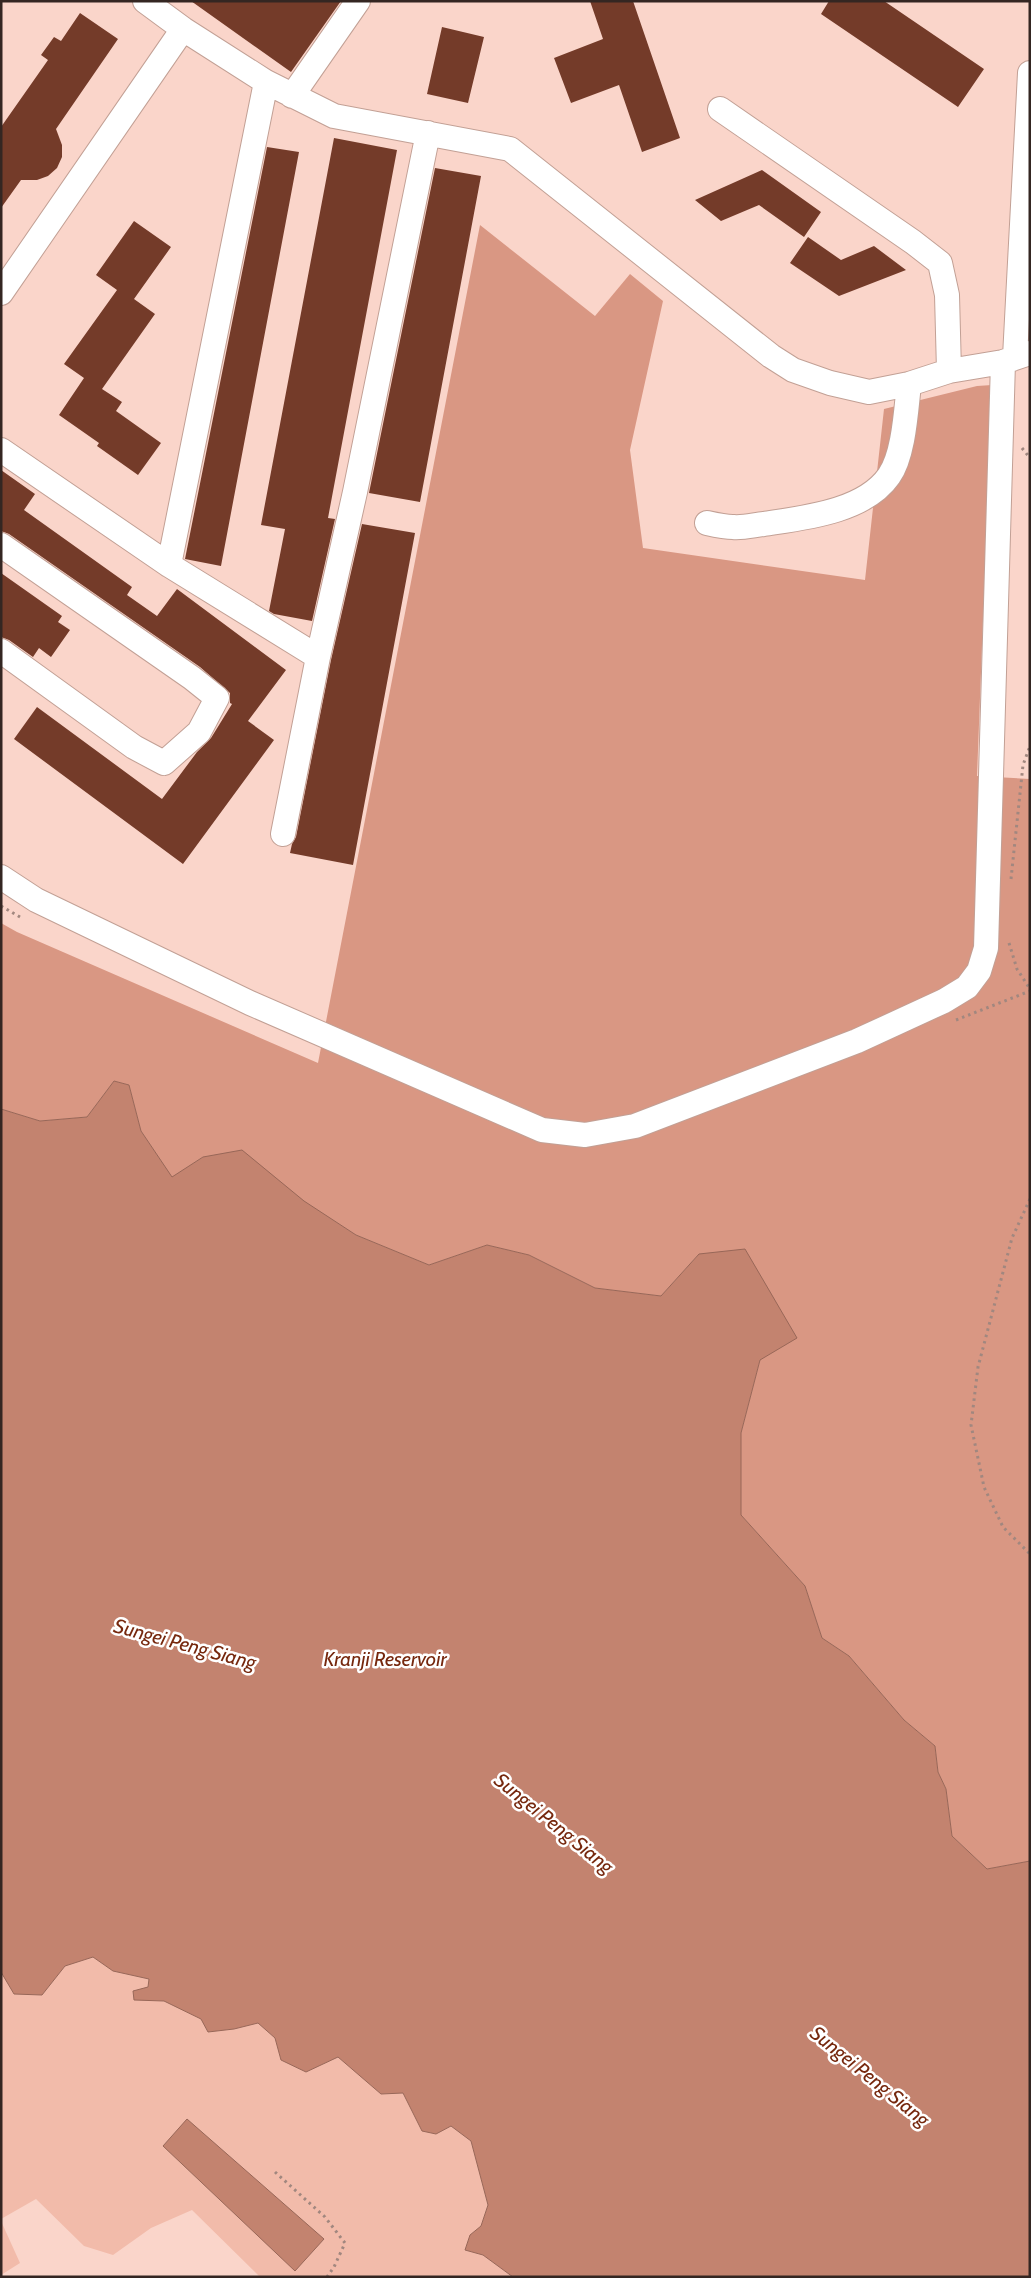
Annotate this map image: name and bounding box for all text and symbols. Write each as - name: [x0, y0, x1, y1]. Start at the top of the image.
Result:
- water label: Sungei Peng Siang: [111, 1613, 259, 1675]
- water label: Kranji Reservoir: [323, 1647, 447, 1671]
- water label: Sungei Peng Siang: [490, 1768, 619, 1879]
- water label: Sungei Peng Siang: [806, 2021, 935, 2132]

